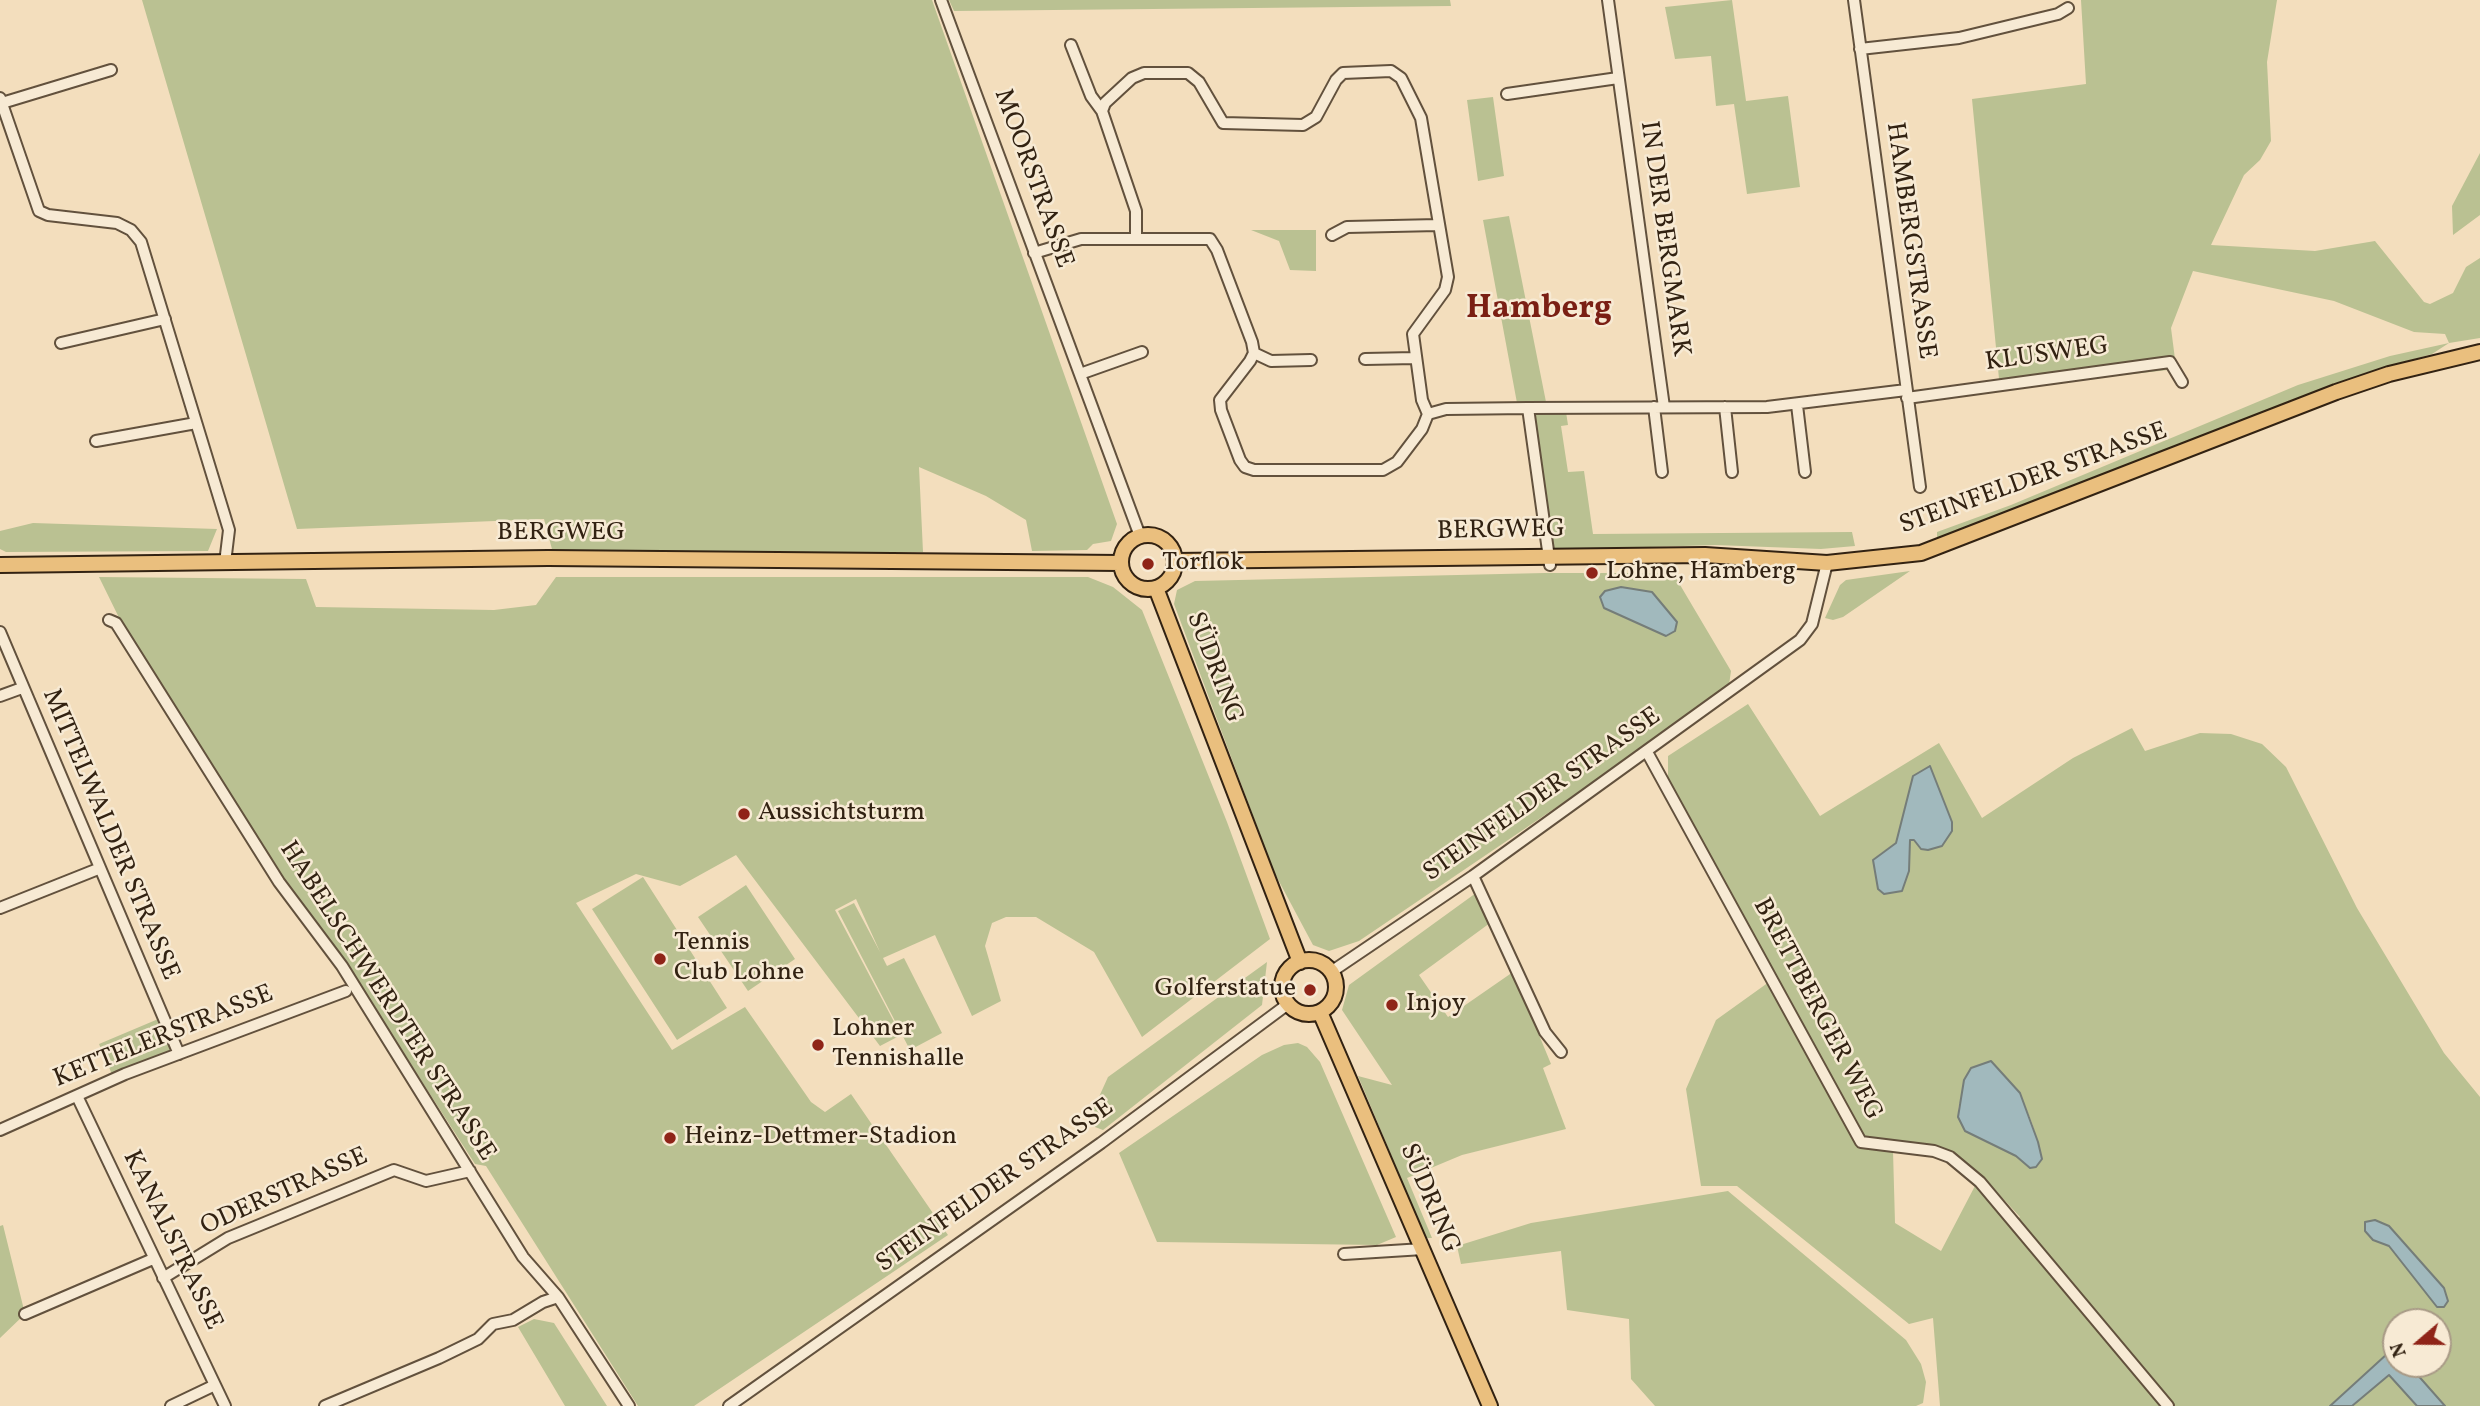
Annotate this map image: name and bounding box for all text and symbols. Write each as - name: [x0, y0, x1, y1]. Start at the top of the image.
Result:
- street label: MOORSTRASSE: [985, 85, 1079, 273]
- street label: IN DER BERGMARK: [1631, 119, 1695, 359]
- street label: HAMBERGSTRASSE: [1877, 121, 1941, 361]
- district label: Hamberg: [1466, 291, 1612, 331]
- street label: KLUSWEG: [1983, 332, 2111, 380]
- street label: STEINFELDER STRASSE: [1896, 417, 2172, 543]
- street label: BERGWEG: [1437, 515, 1565, 549]
- street label: BERGWEG: [497, 518, 625, 550]
- place label: Torflok: [1162, 548, 1244, 580]
- marker: Torflok: [1140, 556, 1156, 572]
- place label: Lohne, Hamberg: [1606, 557, 1796, 589]
- marker: Lohne, Hamberg: [1584, 565, 1600, 581]
- street label: SÜDRING: [1178, 608, 1248, 728]
- street label: MITTELWALDER STRASSE: [33, 685, 185, 985]
- street label: STEINFELDER STRASSE: [1418, 702, 1668, 890]
- place label: Aussichtsturm: [758, 798, 925, 830]
- marker: Aussichtsturm: [736, 806, 752, 822]
- street label: HABELSCHWERDTER STRASSE: [271, 836, 501, 1168]
- street label: BRETTBERGER WEG: [1744, 894, 1888, 1126]
- place label: Tennis Club Lohne: [674, 928, 804, 990]
- marker: Tennis Club Lohne: [652, 951, 668, 967]
- place label: Golferstatue: [1155, 974, 1296, 1006]
- street label: KETTELERSTRASSE: [50, 980, 278, 1096]
- marker: Golferstatue: [1302, 982, 1318, 998]
- place label: Injoy: [1406, 989, 1466, 1021]
- marker: Injoy: [1384, 997, 1400, 1013]
- place label: Lohner Tennishalle: [832, 1014, 964, 1076]
- marker: Lohner Tennishalle: [810, 1037, 826, 1053]
- street label: STEINFELDER STRASSE: [871, 1093, 1121, 1281]
- place label: Heinz-Dettmer-Stadion: [684, 1122, 957, 1154]
- marker: Heinz-Dettmer-Stadion: [662, 1130, 678, 1146]
- street label: SÜDRING: [1391, 1139, 1465, 1259]
- street label: ODERSTRASSE: [197, 1142, 373, 1244]
- street label: KANALSTRASSE: [114, 1146, 228, 1336]
- north arrow: [2382, 1308, 2452, 1378]
- text: N: [2385, 1339, 2414, 1360]

